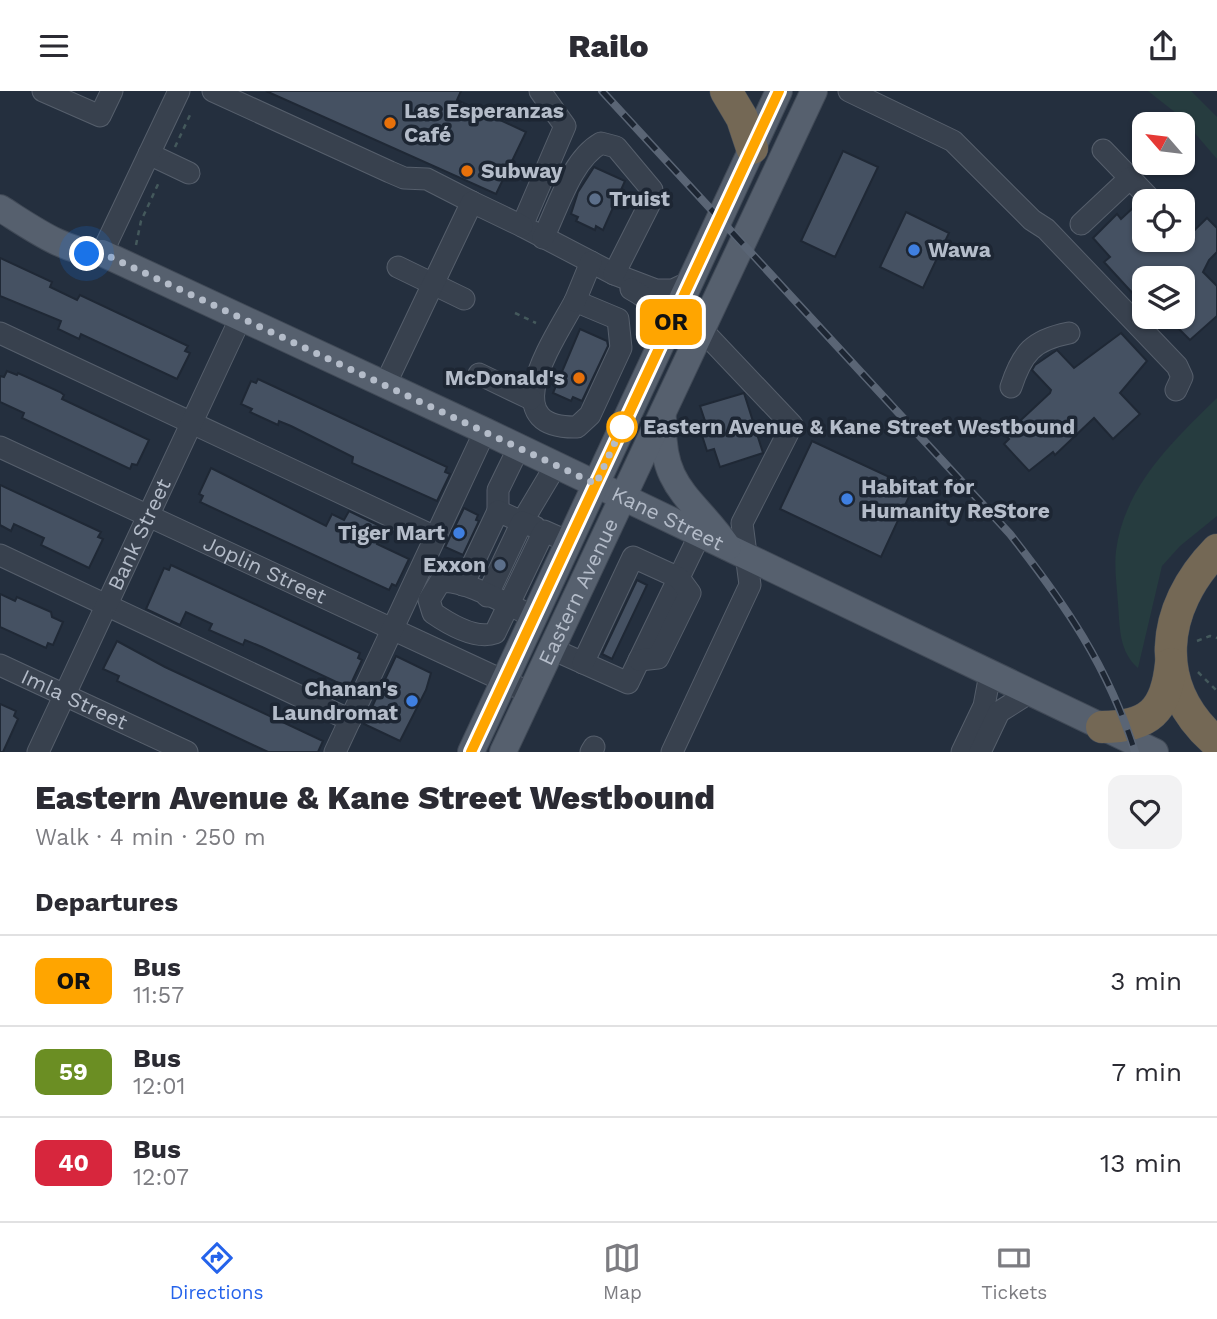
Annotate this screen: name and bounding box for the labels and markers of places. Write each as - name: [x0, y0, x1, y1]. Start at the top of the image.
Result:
- place label: Las Esperanzas Café: [404, 98, 564, 147]
- marker: Las Esperanzas Café: [382, 115, 398, 131]
- place label: Subway: [481, 158, 563, 183]
- marker: Subway: [459, 163, 475, 179]
- place label: Truist: [609, 186, 670, 211]
- marker: Truist: [587, 191, 603, 207]
- place label: Wawa: [928, 237, 992, 262]
- marker: Wawa: [906, 242, 922, 258]
- place label: McDonald's: [445, 365, 565, 390]
- marker: McDonald's: [571, 370, 587, 386]
- marker: Eastern Avenue & Kane Street Westbound: [607, 412, 637, 442]
- place label: Eastern Avenue & Kane Street Westbound: [643, 414, 1075, 439]
- place label: Habitat for Humanity ReStore: [861, 474, 1050, 523]
- marker: Habitat for Humanity ReStore: [839, 491, 855, 507]
- place label: Tiger Mart: [338, 520, 445, 545]
- marker: Tiger Mart: [451, 525, 467, 541]
- place label: Exxon: [423, 552, 486, 577]
- marker: Exxon: [492, 557, 508, 573]
- place label: Chanan's Laundromat: [272, 676, 398, 725]
- marker: Chanan's Laundromat: [404, 693, 420, 709]

